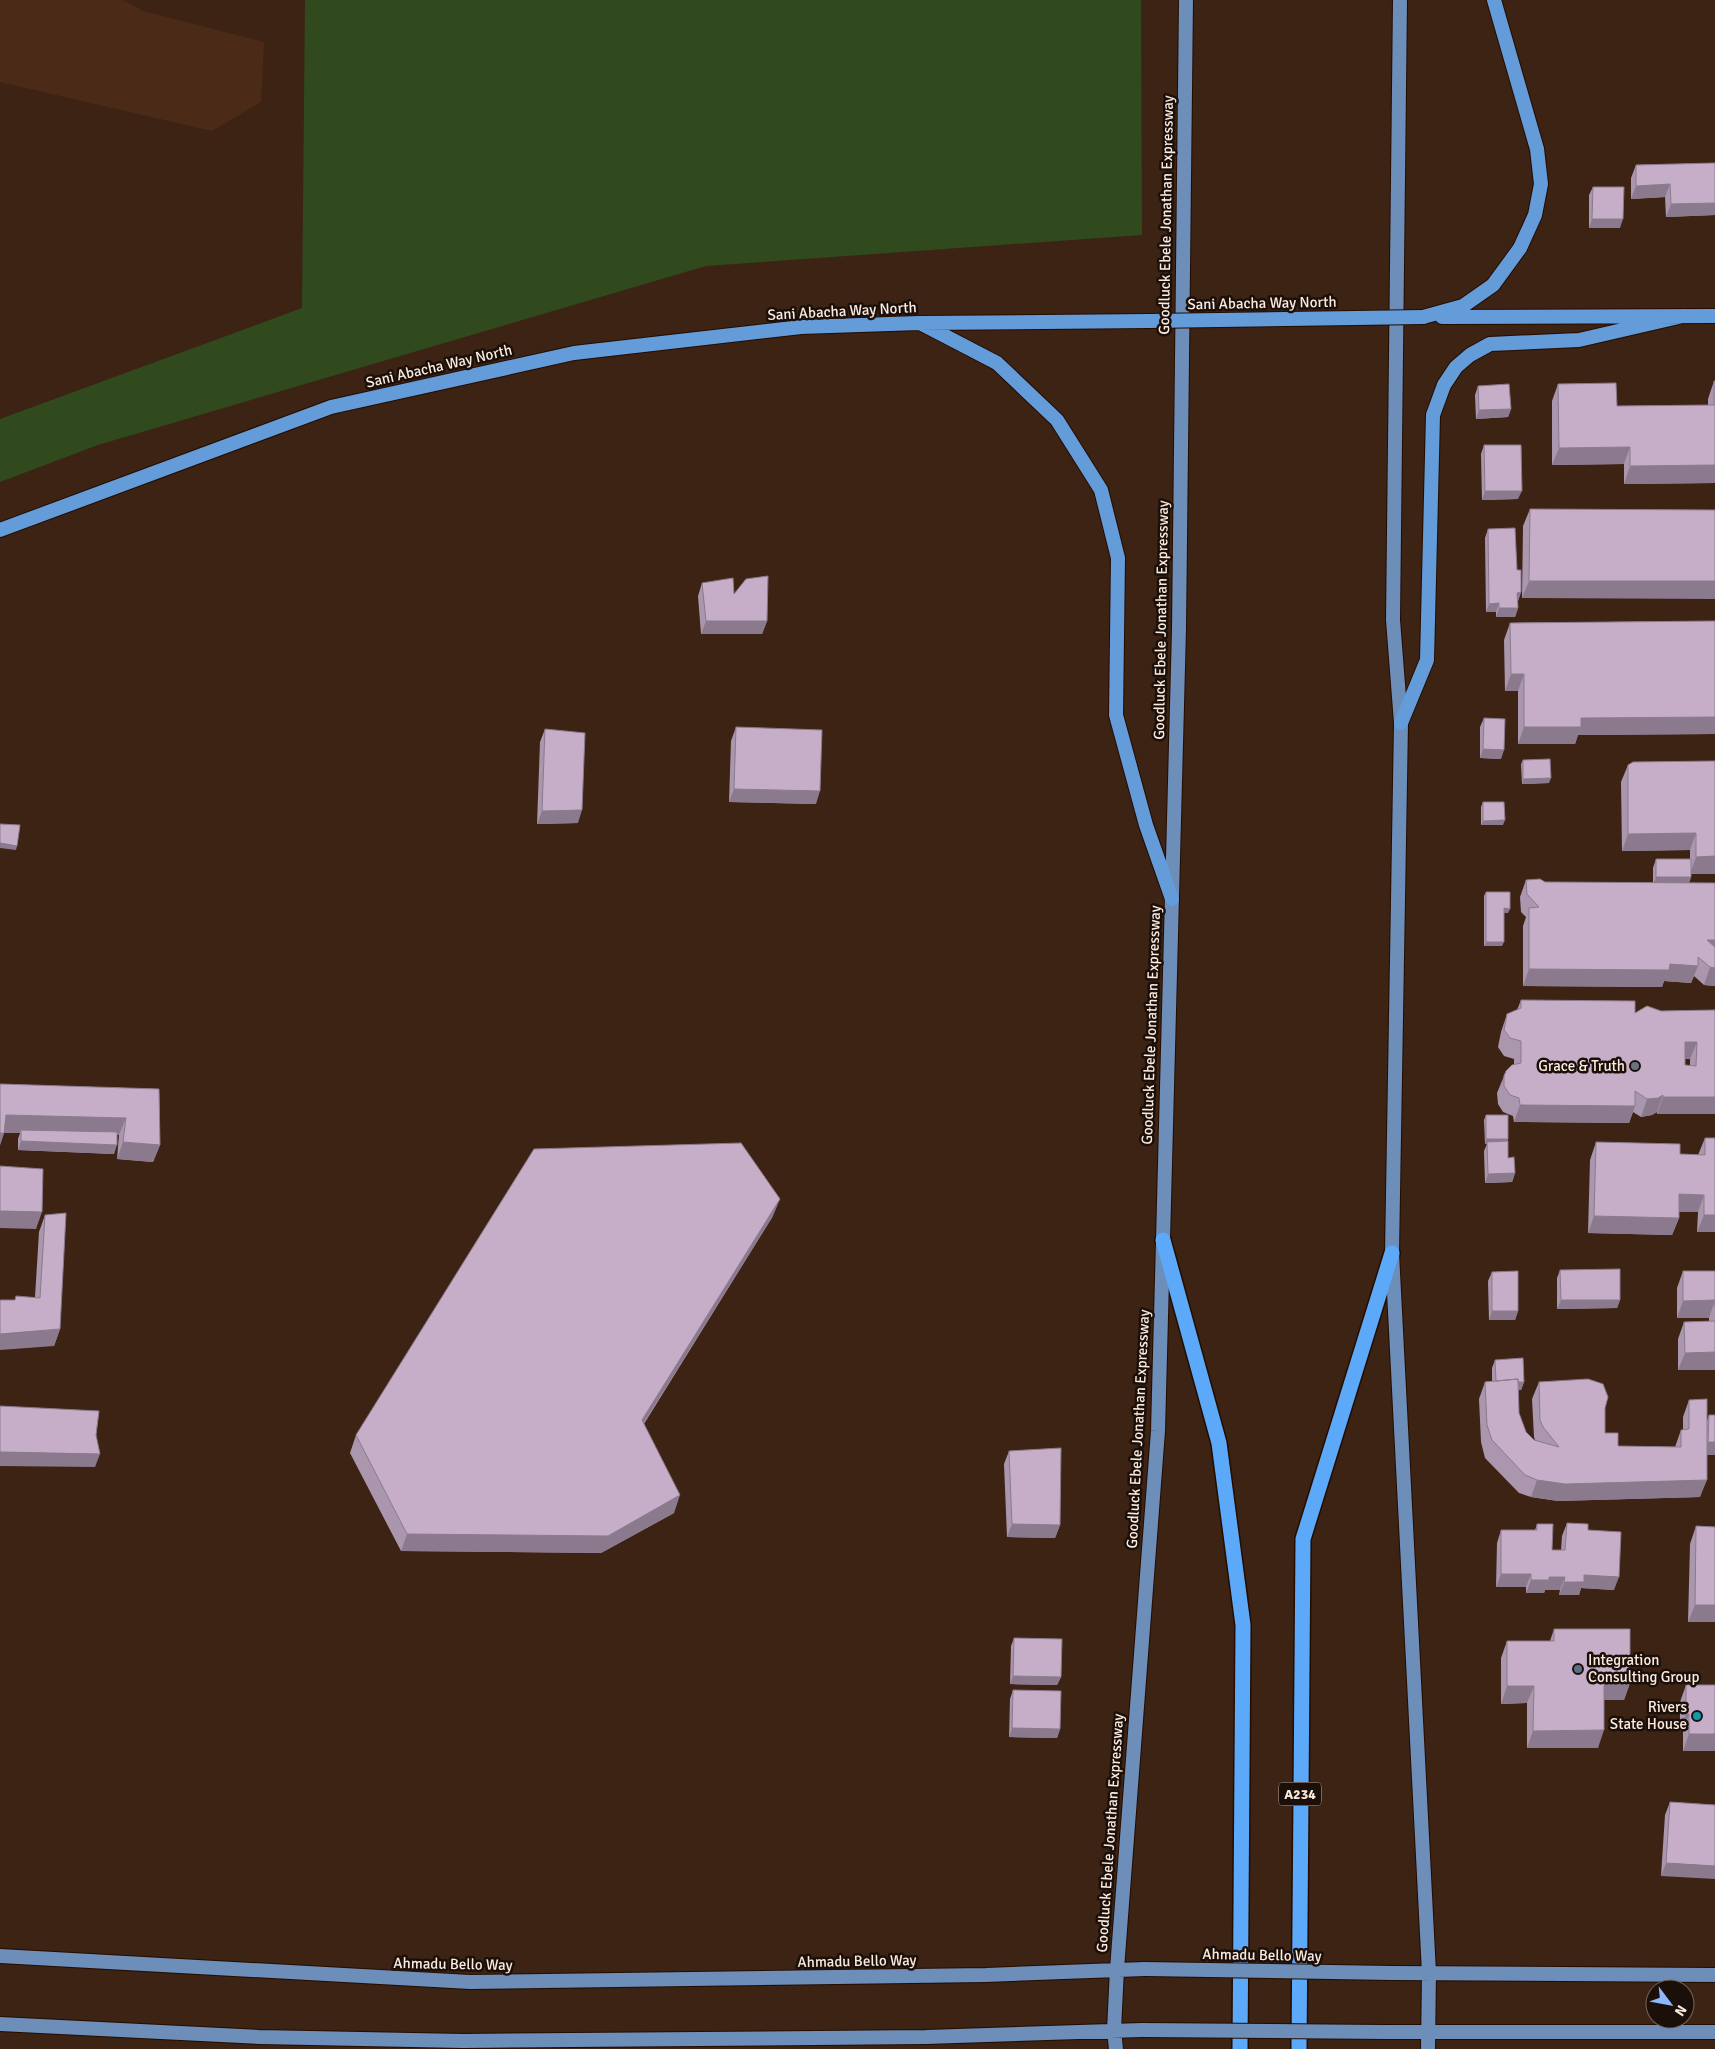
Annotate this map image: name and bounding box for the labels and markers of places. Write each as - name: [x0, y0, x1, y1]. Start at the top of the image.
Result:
- place label: Grace & Truth: [1538, 1057, 1625, 1075]
- marker: Grace & Truth: [1629, 1060, 1641, 1072]
- place label: Integration Consulting Group: [1588, 1651, 1700, 1686]
- marker: Integration Consulting Group: [1572, 1663, 1584, 1675]
- place label: Rivers State House: [1610, 1698, 1687, 1733]
- marker: Rivers State House: [1691, 1710, 1703, 1722]

